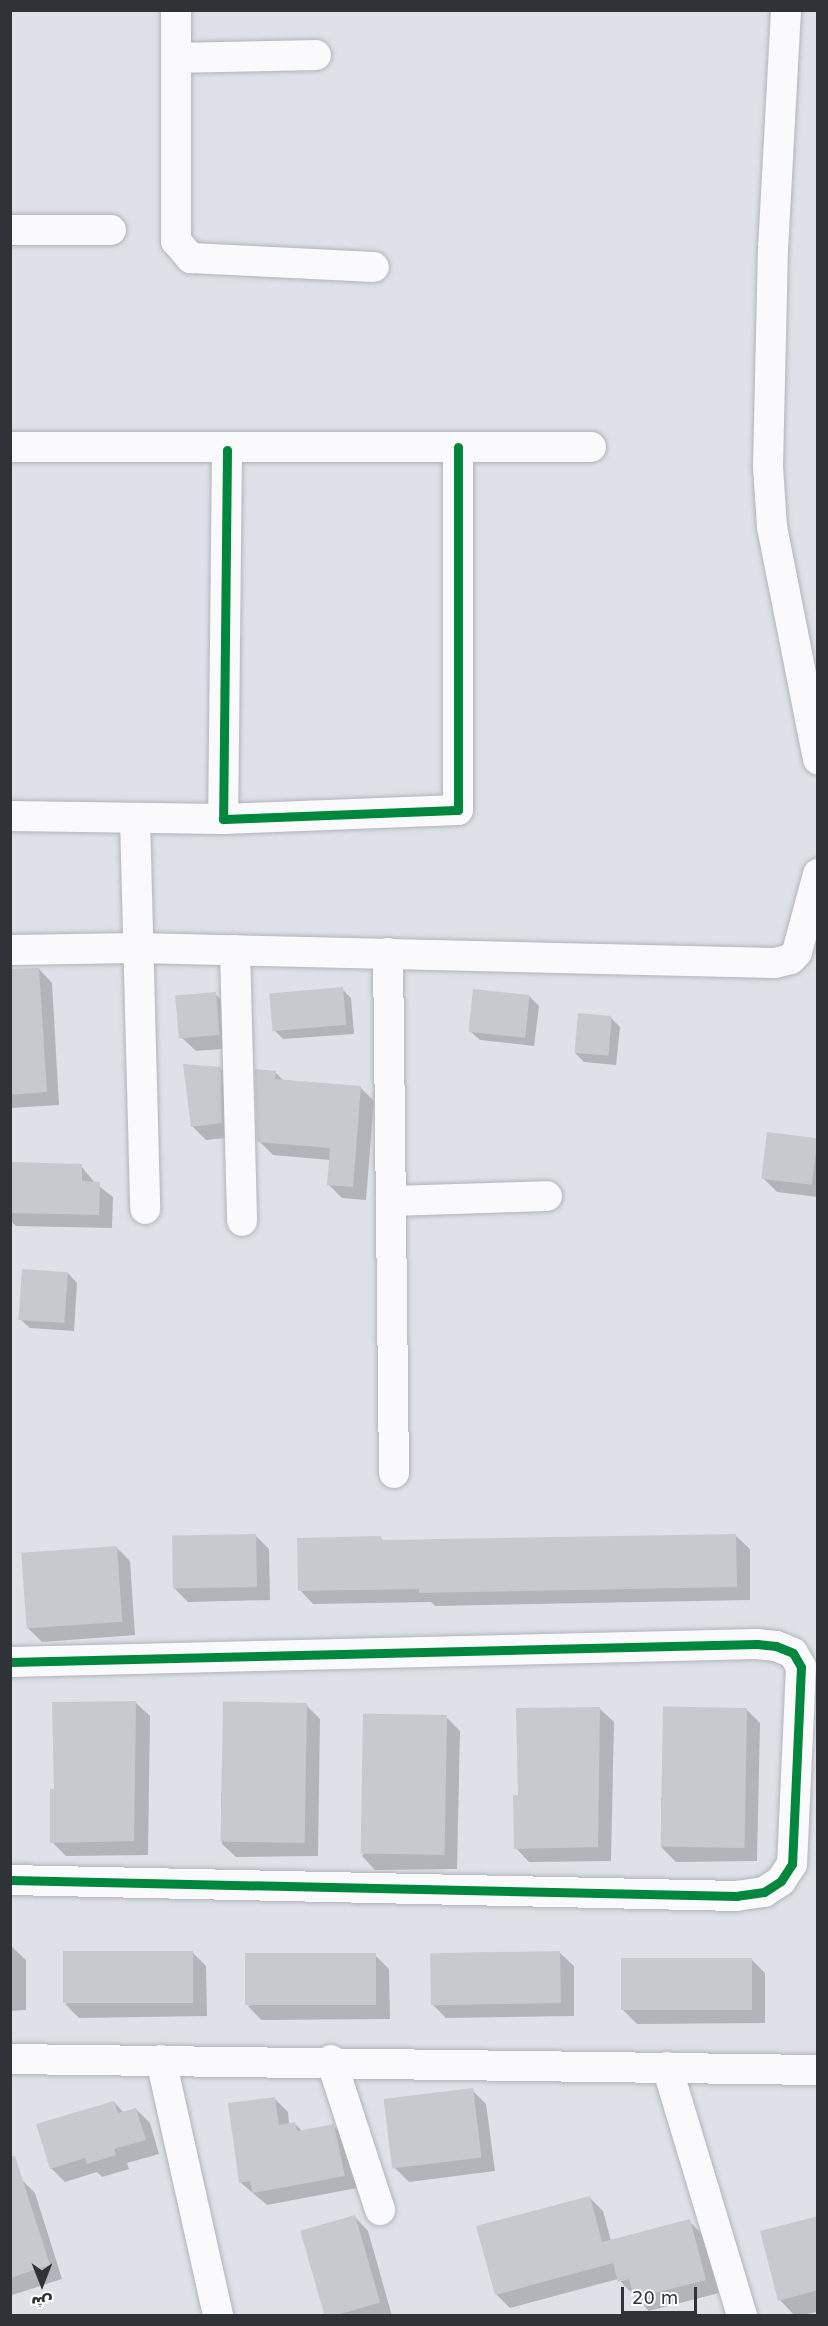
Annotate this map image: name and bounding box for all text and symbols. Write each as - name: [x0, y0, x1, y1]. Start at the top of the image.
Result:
- north arrow: [12, 2254, 72, 2314]
- scale bar: [624, 2275, 700, 2313]
- text: 20 m: [632, 2287, 678, 2308]
- text: ش: [31, 2293, 53, 2312]

